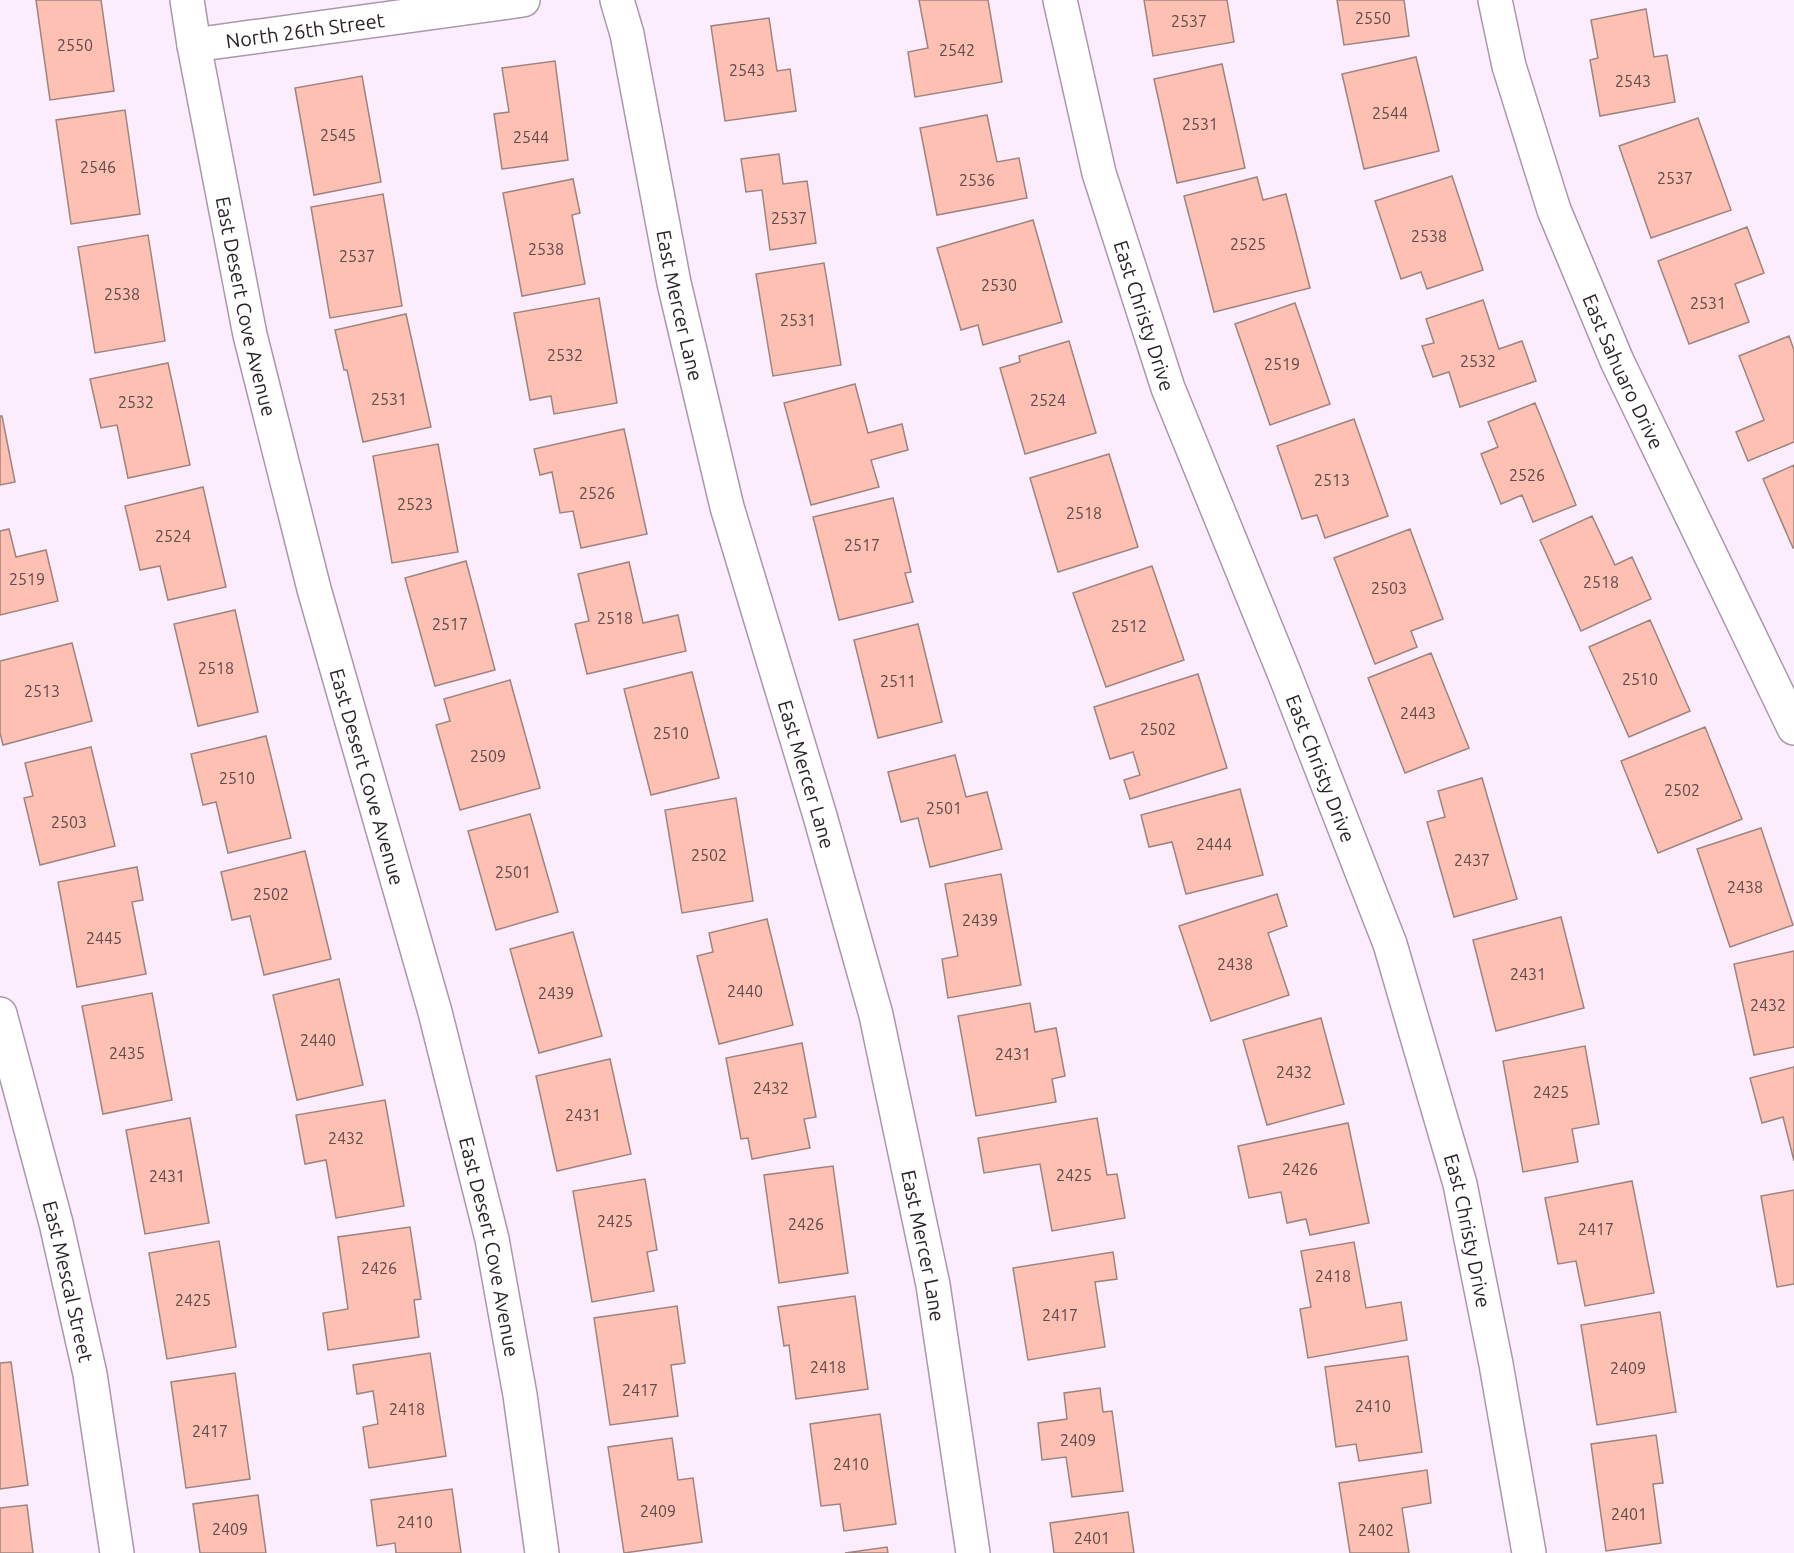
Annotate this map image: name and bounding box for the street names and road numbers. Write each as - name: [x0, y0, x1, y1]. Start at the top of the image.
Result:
- street label: North 26th Street: [224, 8, 386, 52]
- street label: East Desert Cove Avenue: [212, 194, 281, 419]
- street label: East Mercer Lane: [653, 228, 708, 383]
- street label: East Christy Drive: [1110, 237, 1180, 394]
- street label: East Sahuaro Drive: [1579, 290, 1669, 452]
- street label: East Desert Cove Avenue: [326, 666, 410, 888]
- street label: East Christy Drive: [1282, 691, 1361, 845]
- street label: East Mercer Lane: [774, 697, 840, 851]
- street label: East Desert Cove Avenue: [455, 1134, 524, 1358]
- street label: East Christy Drive: [1440, 1151, 1496, 1309]
- street label: East Mercer Lane: [897, 1168, 950, 1323]
- street label: East Mescal Street: [39, 1198, 98, 1364]

